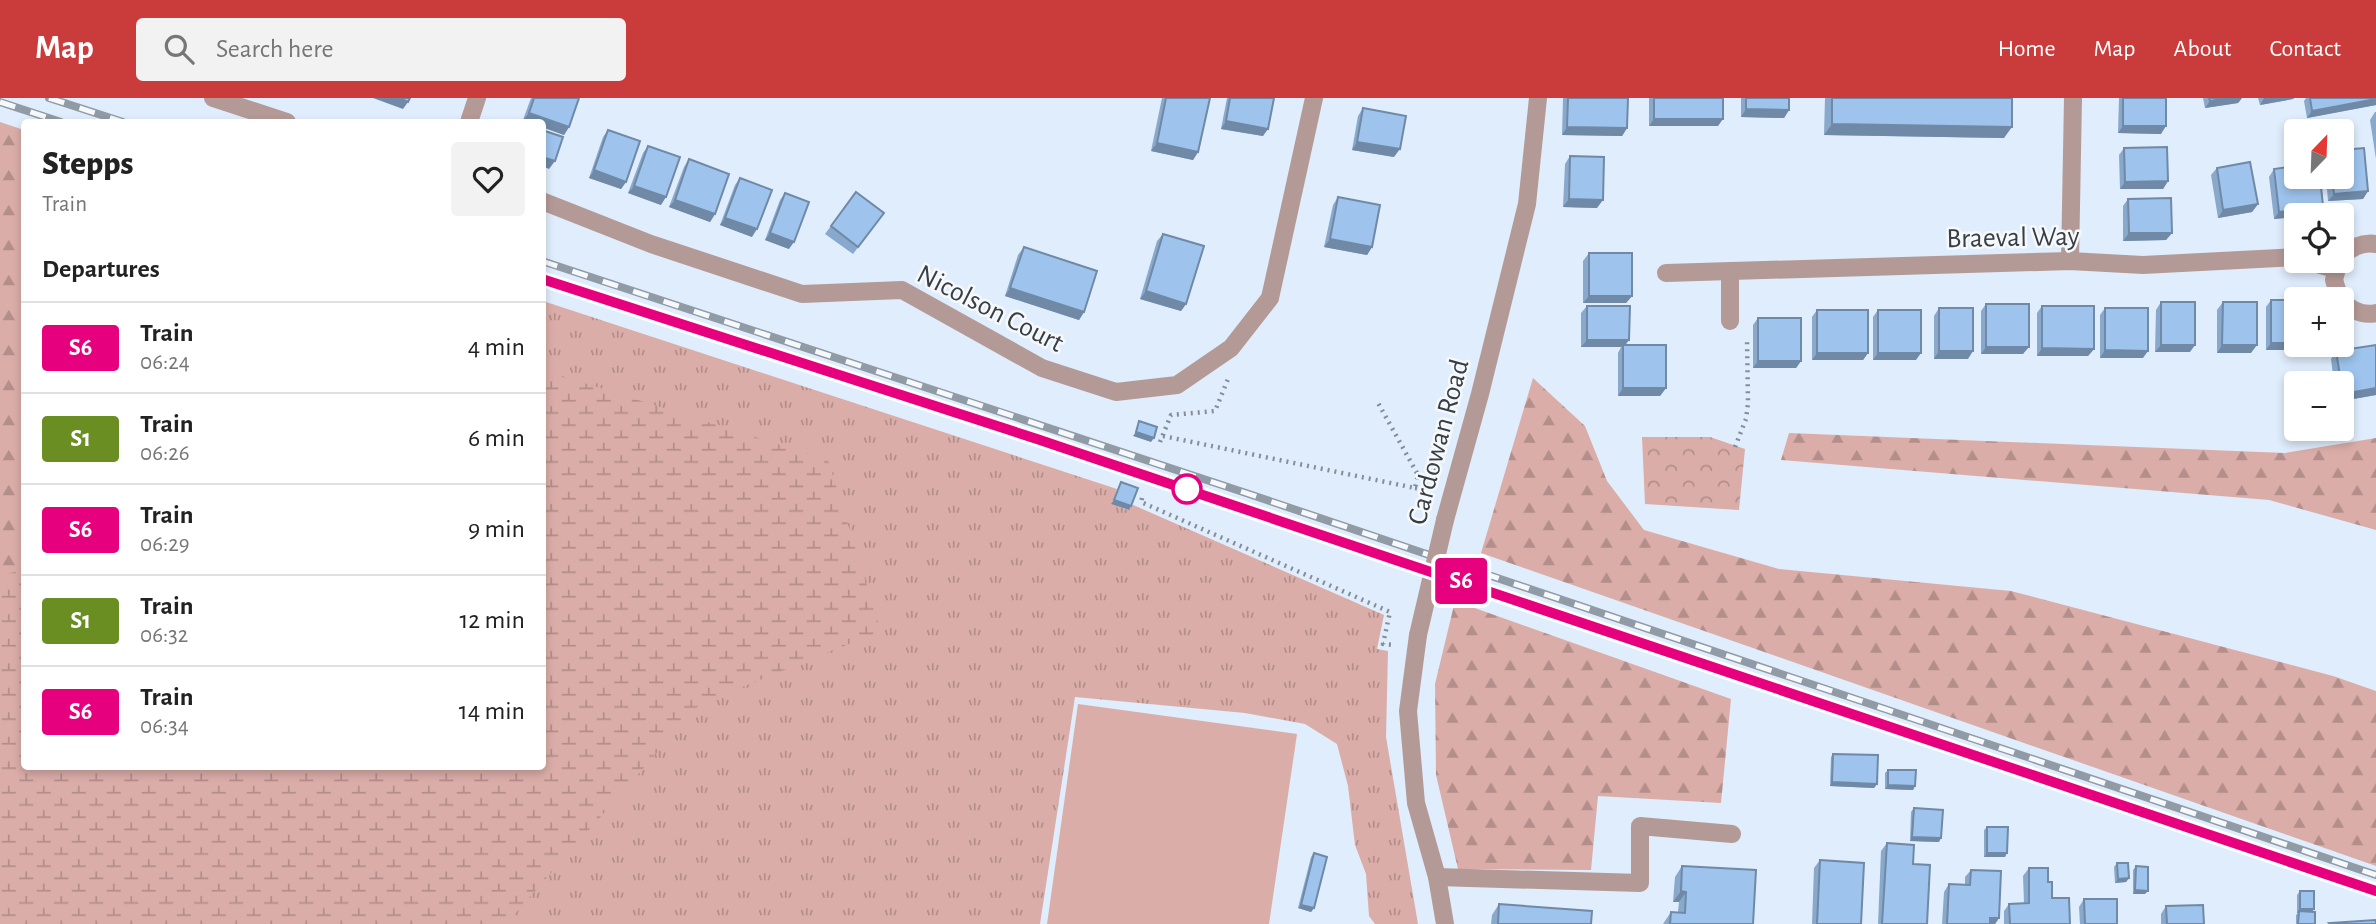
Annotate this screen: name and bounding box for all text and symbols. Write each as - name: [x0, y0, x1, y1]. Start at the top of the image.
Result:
- search box: [136, 18, 626, 81]
- icon: search: [160, 30, 198, 68]
- text: Map: [35, 32, 94, 65]
- text: Search here: [216, 36, 334, 62]
- text: Home: [1998, 37, 2056, 61]
- text: Map: [2094, 37, 2136, 61]
- text: About: [2174, 37, 2231, 61]
- text: Contact: [2269, 37, 2341, 61]
- north arrow: [2284, 119, 2354, 189]
- map controls: [2284, 119, 2354, 441]
- button: heart: [451, 142, 525, 216]
- text: Stepps: [42, 148, 133, 181]
- text: Train: [42, 193, 87, 216]
- button: locate: [2284, 203, 2354, 273]
- street label: Braeval Way: [1946, 223, 2080, 253]
- text: Departures: [42, 256, 160, 282]
- street label: Nicolson Court: [912, 260, 1068, 358]
- button: +: [2284, 287, 2354, 357]
- text: Train: [140, 320, 193, 346]
- text: 4 min: [468, 334, 525, 360]
- text: S6: [69, 336, 92, 360]
- text: 06:24: [140, 351, 190, 374]
- street label: Cardowan Road: [1403, 356, 1475, 528]
- button: −: [2284, 371, 2354, 441]
- text: Train: [140, 411, 193, 437]
- text: 6 min: [468, 425, 525, 451]
- text: S1: [70, 427, 91, 451]
- text: 06:26: [140, 442, 190, 465]
- unlabelled marker: [1172, 474, 1202, 504]
- text: Train: [140, 502, 193, 528]
- text: 9 min: [468, 516, 525, 542]
- text: S6: [69, 518, 92, 542]
- text: 06:29: [140, 533, 190, 556]
- line badge: S6: [1430, 558, 1492, 604]
- text: S6: [1449, 569, 1473, 593]
- text: Train: [140, 593, 193, 619]
- text: 12 min: [459, 607, 525, 633]
- text: S1: [70, 609, 91, 633]
- text: 06:32: [140, 624, 188, 647]
- text: Train: [140, 684, 193, 710]
- text: 14 min: [459, 698, 525, 724]
- text: S6: [69, 700, 92, 724]
- text: 06:34: [140, 715, 189, 738]

